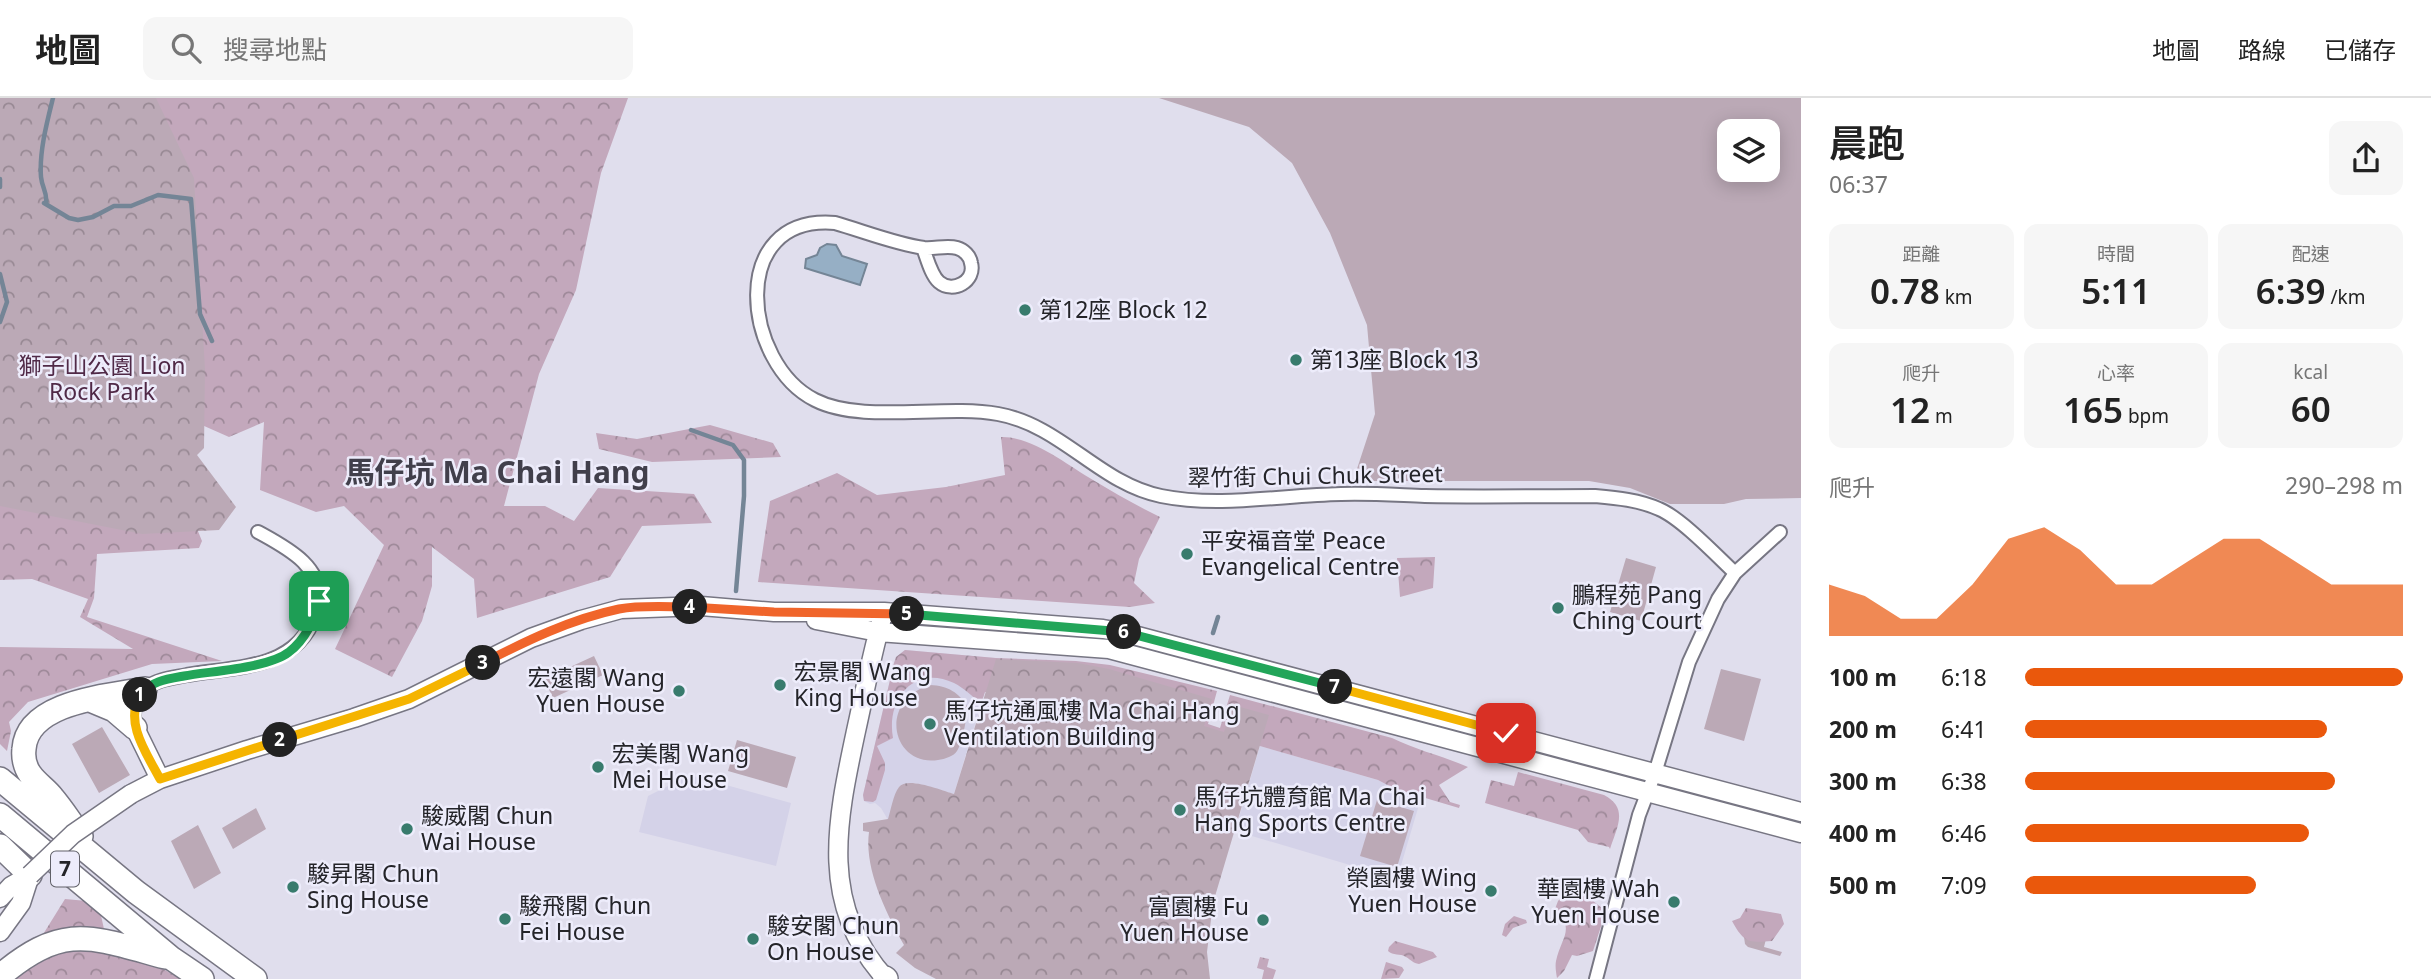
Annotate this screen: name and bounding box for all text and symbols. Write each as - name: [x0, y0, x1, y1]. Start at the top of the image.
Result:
- search box: [143, 17, 633, 80]
- text: 地圖: [35, 27, 101, 72]
- icon: search: [167, 29, 205, 67]
- text: 搜尋地點: [223, 31, 327, 67]
- text: 地圖: [2152, 33, 2200, 66]
- text: 路線: [2238, 33, 2286, 66]
- text: 已儲存: [2324, 33, 2396, 66]
- text: 晨跑: [1829, 116, 1905, 168]
- map controls: [1717, 119, 1780, 182]
- button: layers: [1717, 119, 1780, 182]
- button: share: [2329, 121, 2403, 195]
- text: 06:37: [1829, 168, 1888, 200]
- text: 距離: [1902, 241, 1940, 267]
- text: 時間: [2097, 241, 2135, 267]
- text: 配速: [2292, 241, 2330, 267]
- text: 0.78: [1870, 267, 1940, 314]
- text: 5:11: [2081, 267, 2151, 314]
- text: 6:39: [2256, 267, 2326, 314]
- text: km: [1940, 284, 1973, 310]
- text: /km: [2326, 284, 2365, 310]
- place label: 第12座 Block 12: [1039, 293, 1208, 325]
- marker: 第12座 Block 12: [1017, 302, 1033, 318]
- place label: 第13座 Block 13: [1310, 343, 1479, 375]
- park label: 獅子山公園 Lion Rock Park: [18, 349, 186, 407]
- marker: 第13座 Block 13: [1288, 352, 1304, 368]
- text: kcal: [2293, 359, 2328, 385]
- text: 爬升: [1902, 360, 1940, 386]
- text: 心率: [2097, 360, 2135, 386]
- text: 60: [2291, 385, 2331, 432]
- text: 12: [1890, 386, 1930, 433]
- text: 165: [2063, 386, 2123, 433]
- text: m: [1930, 403, 1953, 429]
- text: bpm: [2123, 403, 2169, 429]
- district label: 馬仔坑 Ma Chai Hang: [345, 451, 649, 492]
- street label: 翠竹街 Chui Chuk Street: [1187, 457, 1443, 493]
- text: 290–298 m: [2285, 469, 2403, 501]
- text: 爬升: [1829, 471, 1875, 503]
- place label: 平安福音堂 Peace Evangelical Centre: [1201, 524, 1399, 582]
- marker: 平安福音堂 Peace Evangelical Centre: [1179, 546, 1195, 562]
- pin: [289, 571, 349, 631]
- place label: 鵬程苑 Pang Ching Court: [1572, 578, 1702, 636]
- icon: arrive: [300, 582, 338, 620]
- pin: 4: [672, 589, 708, 624]
- text: 4: [684, 593, 695, 619]
- pin: 5: [890, 596, 925, 632]
- text: 5: [901, 600, 912, 626]
- marker: 鵬程苑 Pang Ching Court: [1550, 600, 1566, 616]
- pin: 6: [1106, 614, 1142, 650]
- text: 6: [1118, 618, 1129, 644]
- pin: 3: [466, 646, 500, 680]
- text: 3: [477, 649, 488, 675]
- place label: 宏景閣 Wang King House: [794, 655, 931, 713]
- place label: 宏遠閣 Wang Yuen House: [528, 661, 665, 719]
- text: 100 m: [1829, 661, 1897, 693]
- text: 6:18: [1941, 661, 1987, 693]
- pin: 7: [1318, 670, 1352, 704]
- text: 7: [1329, 673, 1340, 699]
- marker: 宏景閣 Wang King House: [772, 677, 788, 693]
- pin: 1: [122, 678, 158, 712]
- text: 1: [134, 681, 145, 707]
- marker: 宏遠閣 Wang Yuen House: [671, 683, 687, 699]
- place label: 馬仔坑通風樓 Ma Chai Hang Ventilation Building: [944, 694, 1240, 752]
- pin: [1476, 703, 1536, 763]
- text: 200 m: [1829, 713, 1897, 745]
- text: 6:41: [1941, 713, 1987, 745]
- icon: check: [1487, 714, 1525, 752]
- marker: 馬仔坑通風樓 Ma Chai Hang Ventilation Building: [922, 716, 938, 732]
- pin: 2: [262, 722, 298, 758]
- text: 2: [274, 726, 285, 752]
- place label: 宏美閣 Wang Mei House: [612, 737, 749, 795]
- marker: 宏美閣 Wang Mei House: [590, 759, 606, 775]
- text: 300 m: [1829, 765, 1897, 797]
- text: 6:38: [1941, 765, 1987, 797]
- place label: 馬仔坑體育館 Ma Chai Hang Sports Centre: [1194, 780, 1425, 838]
- place label: 駿威閣 Chun Wai House: [421, 799, 553, 857]
- marker: 馬仔坑體育館 Ma Chai Hang Sports Centre: [1172, 802, 1188, 818]
- text: 400 m: [1829, 817, 1897, 849]
- text: 6:46: [1941, 817, 1987, 849]
- marker: 駿威閣 Chun Wai House: [399, 821, 415, 837]
- road number: 7: [51, 852, 79, 886]
- place label: 駿昇閣 Chun Sing House: [307, 857, 439, 915]
- place label: 榮園樓 Wing Yuen House: [1346, 861, 1477, 919]
- text: 500 m: [1829, 869, 1897, 901]
- text: 7:09: [1941, 869, 1987, 901]
- place label: 華園樓 Wah Yuen House: [1531, 872, 1660, 930]
- marker: 駿昇閣 Chun Sing House: [285, 879, 301, 895]
- marker: 榮園樓 Wing Yuen House: [1483, 883, 1499, 899]
- place label: 駿飛閣 Chun Fei House: [519, 889, 651, 947]
- place label: 富園樓 Fu Yuen House: [1120, 890, 1249, 948]
- marker: 華園樓 Wah Yuen House: [1666, 894, 1682, 910]
- place label: 駿安閣 Chun On House: [767, 909, 899, 967]
- marker: 駿飛閣 Chun Fei House: [497, 911, 513, 927]
- marker: 富園樓 Fu Yuen House: [1255, 912, 1271, 928]
- marker: 駿安閣 Chun On House: [745, 931, 761, 947]

